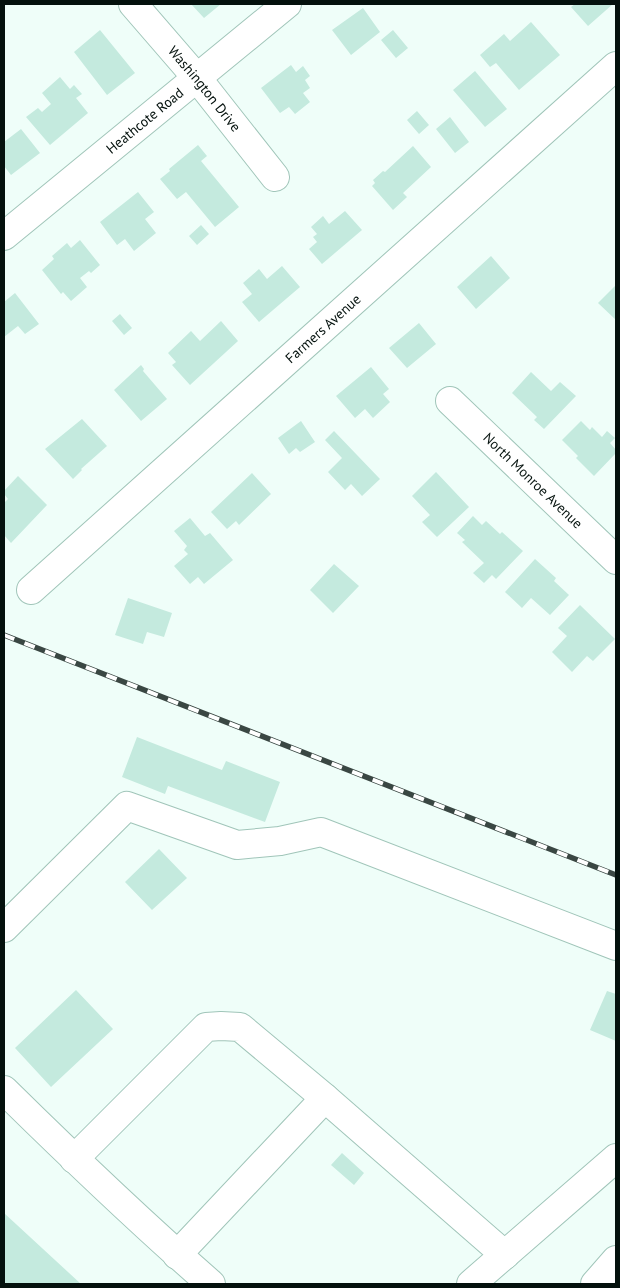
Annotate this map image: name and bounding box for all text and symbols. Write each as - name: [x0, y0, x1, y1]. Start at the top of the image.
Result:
- street label: Washington Drive: [164, 42, 245, 135]
- street label: Heathcote Road: [102, 84, 187, 158]
- street label: Farmers Avenue: [282, 290, 364, 367]
- street label: North Monroe Avenue: [479, 429, 587, 532]

